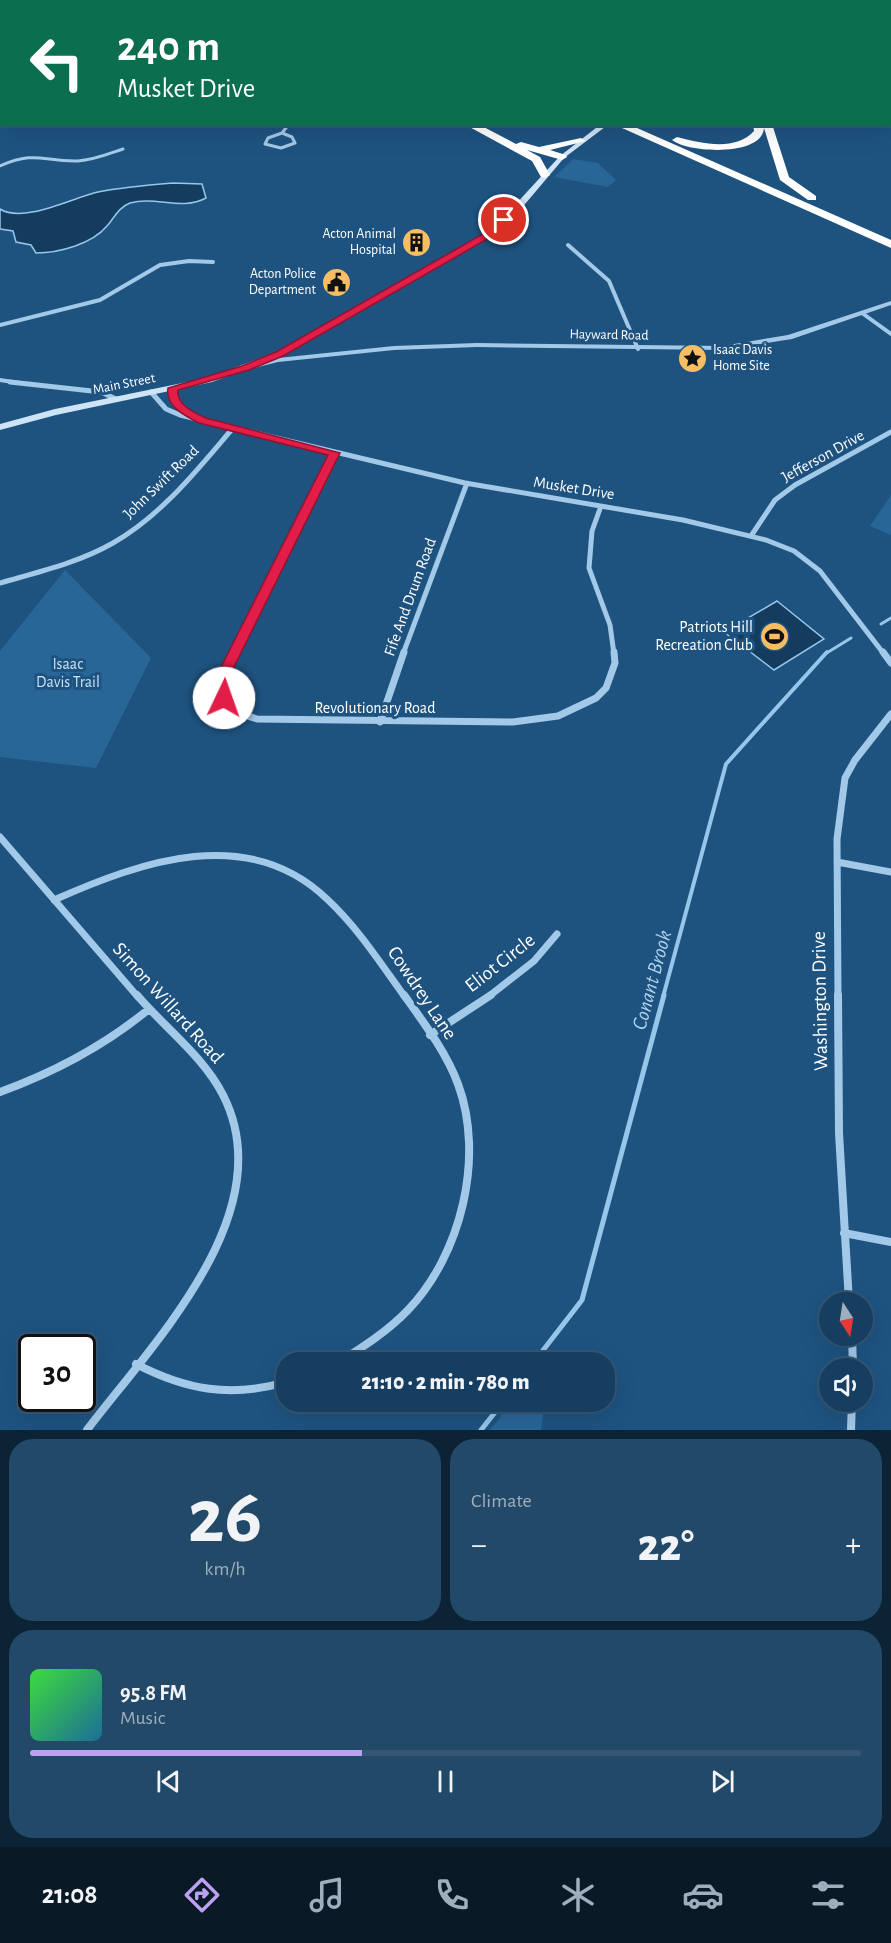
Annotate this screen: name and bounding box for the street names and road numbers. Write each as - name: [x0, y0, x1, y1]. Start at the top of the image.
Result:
- street label: Hayward Road: [569, 327, 649, 343]
- street label: Main Street: [92, 371, 157, 397]
- street label: Jefferson Drive: [779, 427, 867, 485]
- street label: John Swift Road: [120, 442, 202, 522]
- street label: Musket Drive: [532, 474, 616, 502]
- street label: Fife And Drum Road: [381, 536, 439, 658]
- street label: Revolutionary Road: [314, 700, 436, 717]
- street label: Eliot Circle: [461, 930, 539, 996]
- street label: Washington Drive: [809, 931, 831, 1071]
- street label: Simon Willard Road: [109, 939, 227, 1067]
- street label: Cowdrey Lane: [384, 943, 460, 1043]

